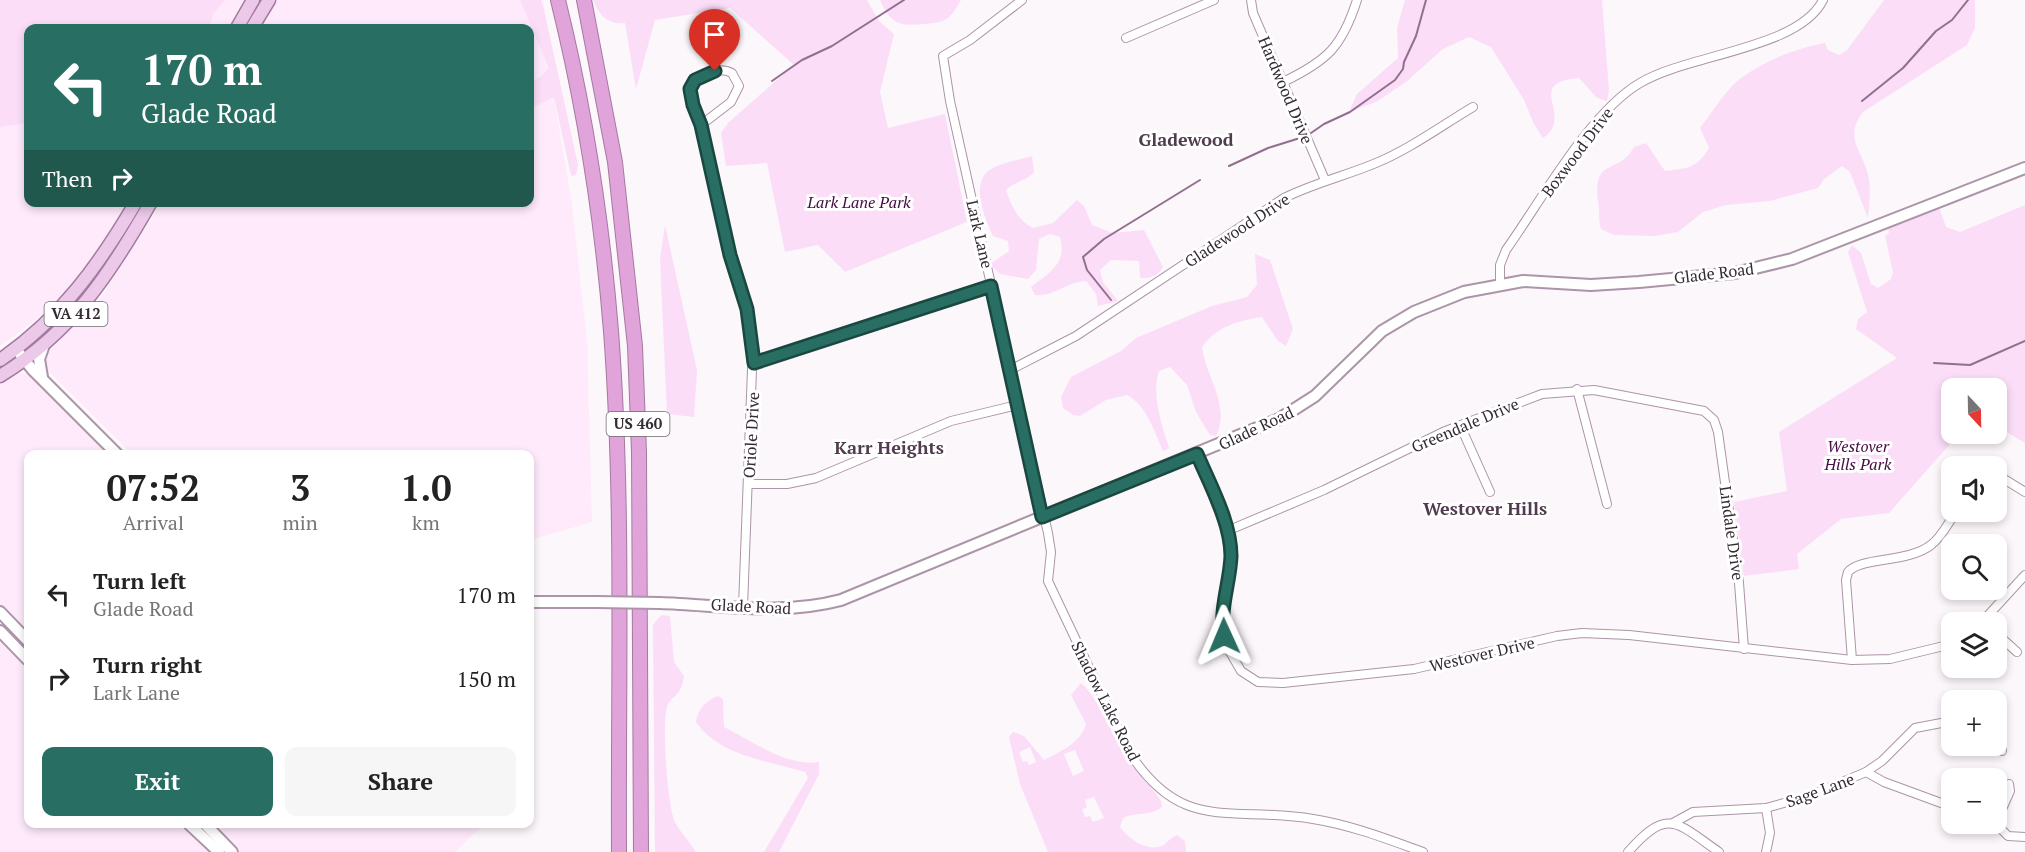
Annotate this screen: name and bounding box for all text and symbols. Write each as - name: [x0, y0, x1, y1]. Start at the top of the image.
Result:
- pin: [689, 9, 740, 71]
- icon: arrive: [698, 18, 731, 51]
- street label: Hardwood Drive: [1253, 33, 1319, 147]
- text: 170 m: [141, 41, 262, 97]
- icon: left: [42, 48, 120, 126]
- text: Glade Road: [141, 95, 277, 131]
- street label: Boxwood Drive: [1536, 103, 1618, 201]
- district label: Gladewood: [1138, 127, 1234, 151]
- icon: right: [105, 162, 138, 195]
- text: Then: [42, 164, 93, 193]
- street label: Gladewood Drive: [1180, 188, 1294, 272]
- park label: Lark Lane Park: [806, 191, 911, 213]
- street label: Lark Lane: [961, 198, 999, 270]
- street label: Glade Road: [1673, 257, 1755, 289]
- road number: VA 412: [44, 302, 107, 326]
- north arrow: [1941, 378, 2007, 444]
- map controls: [1941, 378, 2007, 834]
- street label: Oriole Drive: [738, 391, 764, 479]
- street label: Greendale Drive: [1408, 392, 1522, 458]
- street label: Glade Road: [1215, 401, 1297, 455]
- road number: US 460: [606, 412, 670, 436]
- district label: Karr Heights: [834, 435, 944, 459]
- park label: Westover Hills Park: [1824, 435, 1892, 475]
- button: sound: [1941, 456, 2007, 522]
- text: 07:52: [106, 464, 200, 511]
- text: 3: [290, 464, 310, 511]
- text: 1.0: [400, 464, 452, 511]
- street label: Lindale Drive: [1714, 484, 1750, 582]
- district label: Westover Hills: [1423, 496, 1547, 520]
- text: Arrival: [123, 509, 184, 536]
- text: min: [283, 509, 318, 536]
- text: km: [412, 509, 440, 536]
- button: search: [1941, 534, 2007, 600]
- text: Turn left: [93, 566, 186, 595]
- icon: left: [42, 578, 75, 611]
- text: 170 m: [456, 580, 516, 609]
- street label: Glade Road: [710, 593, 792, 619]
- text: Glade Road: [93, 595, 194, 622]
- position arrow: [1192, 604, 1256, 668]
- button: layers: [1941, 612, 2007, 678]
- street label: Westover Drive: [1427, 631, 1537, 677]
- street label: Shadow Lake Road: [1066, 637, 1146, 765]
- text: Turn right: [93, 650, 202, 679]
- icon: right: [42, 662, 75, 695]
- text: 150 m: [456, 664, 516, 693]
- text: Lark Lane: [93, 679, 180, 706]
- button: +: [1941, 690, 2007, 756]
- button: Exit: [42, 747, 273, 816]
- button: Share: [285, 747, 516, 816]
- street label: Sage Lane: [1783, 767, 1857, 813]
- button: −: [1941, 768, 2007, 834]

